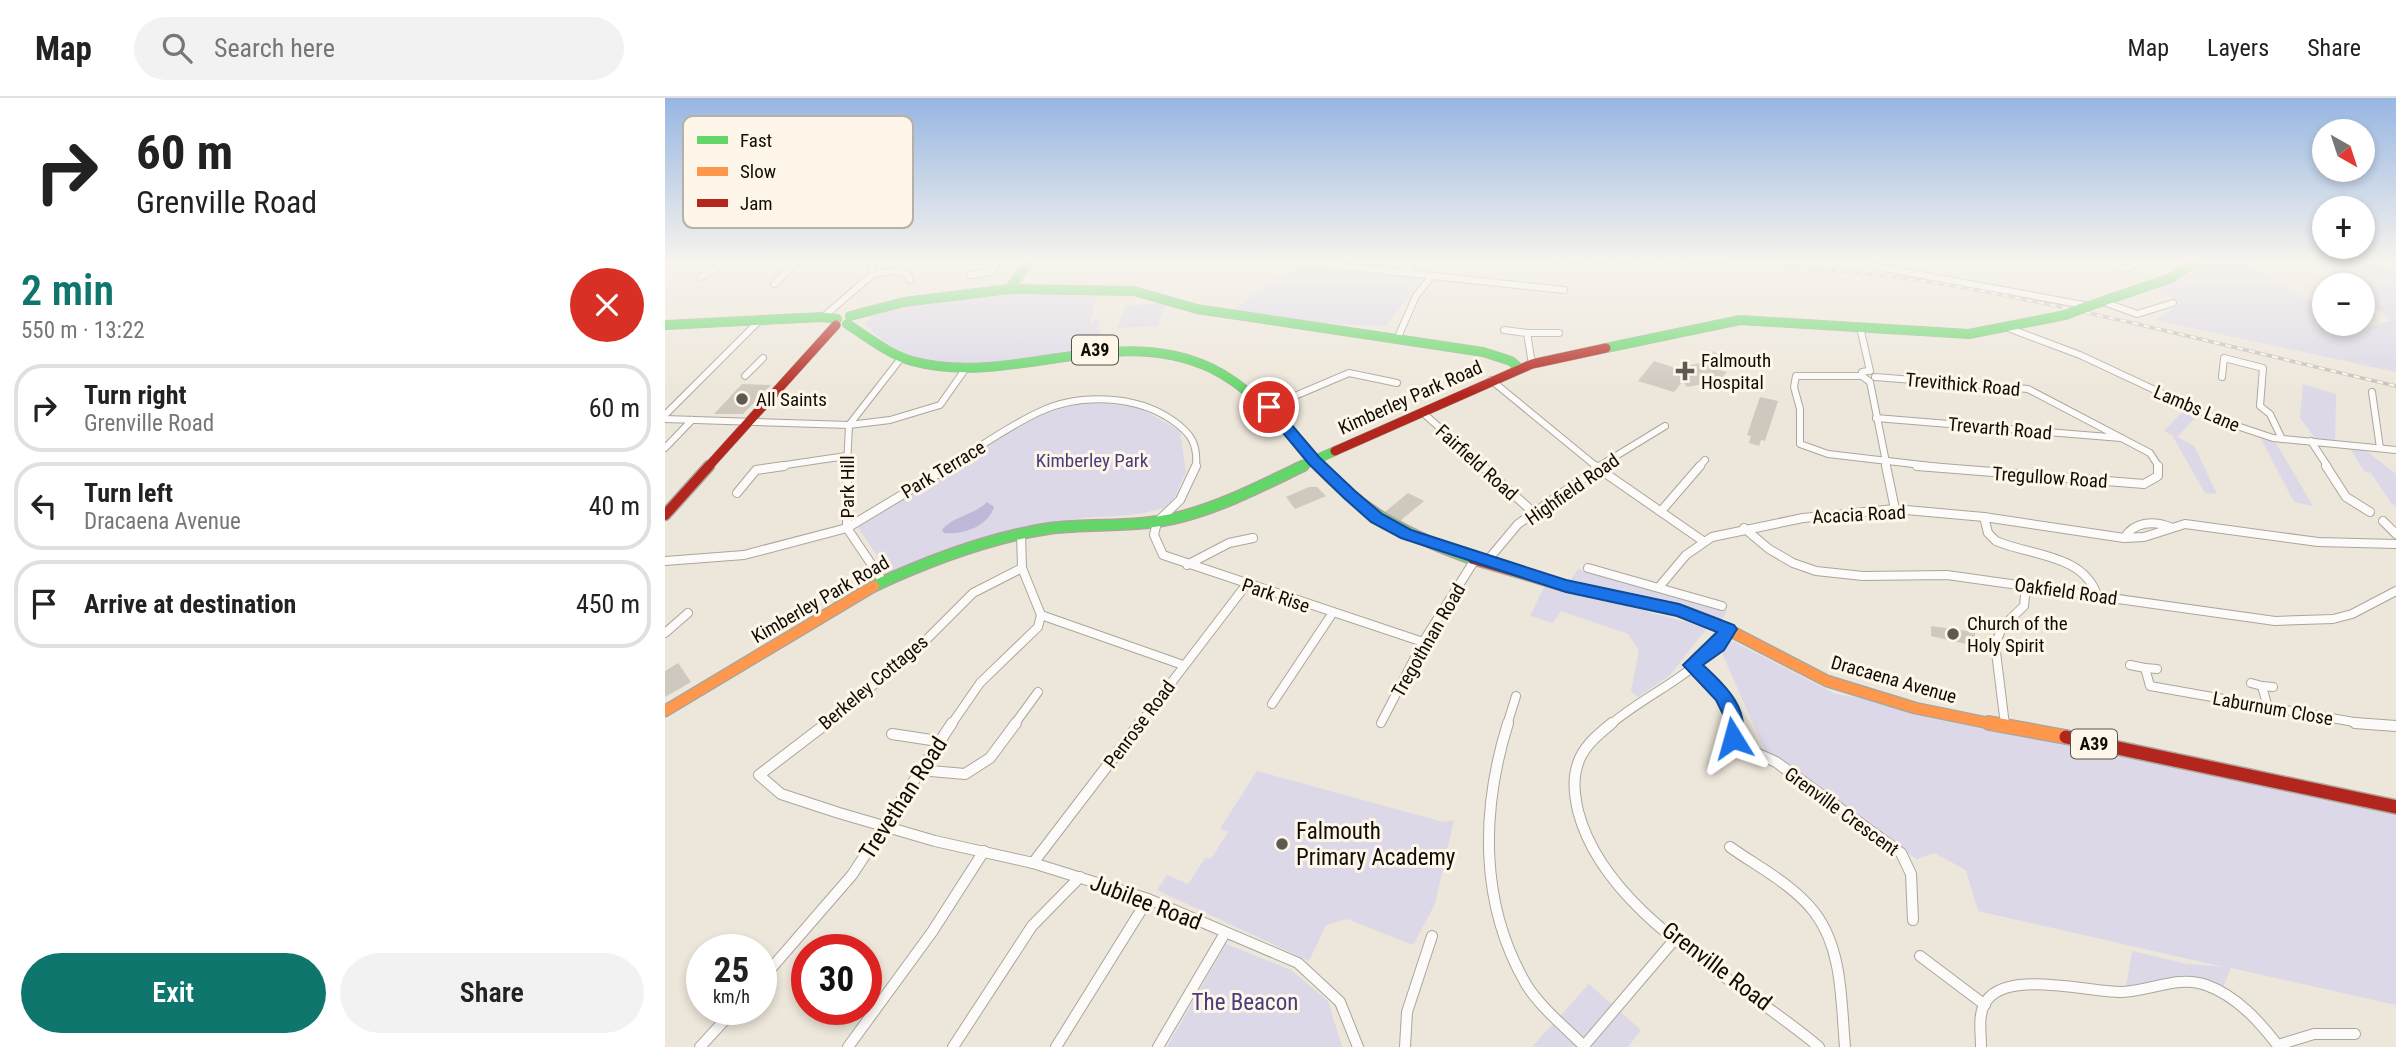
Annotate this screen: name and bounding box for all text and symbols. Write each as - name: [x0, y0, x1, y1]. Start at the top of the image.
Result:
- search box: [134, 17, 624, 80]
- text: Map: [35, 29, 92, 68]
- icon: search: [158, 29, 196, 67]
- text: Search here: [214, 33, 335, 63]
- text: Map: [2128, 34, 2169, 62]
- text: Layers: [2207, 34, 2269, 62]
- text: Share: [2307, 34, 2361, 62]
- legend: [683, 116, 913, 228]
- north arrow: [2312, 119, 2375, 182]
- map controls: [2312, 119, 2375, 336]
- text: 60 m: [136, 124, 233, 181]
- icon: right: [21, 126, 112, 217]
- text: Fast: [740, 129, 772, 152]
- text: Slow: [740, 160, 776, 183]
- text: Grenville Road: [136, 183, 317, 221]
- text: Jam: [740, 192, 773, 215]
- button: +: [2312, 196, 2375, 259]
- text: 2 min: [21, 266, 114, 315]
- button: close: [570, 268, 644, 342]
- button: −: [2312, 273, 2375, 336]
- text: 550 m · 13:22: [21, 317, 145, 344]
- road number: A39: [1072, 336, 1118, 364]
- place label: Falmouth Hospital: [1701, 349, 1771, 394]
- street label: Kimberley Park Road: [1335, 355, 1486, 439]
- marker: Falmouth Hospital: [1675, 361, 1695, 381]
- street label: Trevithick Road: [1905, 368, 2021, 401]
- pin: [1239, 377, 1299, 437]
- text: Turn right: [84, 380, 186, 410]
- street label: Lambs Lane: [2150, 380, 2243, 437]
- place label: All Saints: [756, 388, 827, 411]
- icon: arrive: [1250, 388, 1288, 426]
- icon: right: [25, 389, 63, 427]
- marker: All Saints: [734, 391, 750, 407]
- text: 60 m: [589, 393, 640, 423]
- text: Grenville Road: [84, 410, 214, 437]
- street label: Trevarth Road: [1947, 412, 2053, 444]
- street label: Fairfield Road: [1431, 420, 1522, 505]
- street label: Park Terrace: [897, 435, 989, 503]
- park label: Kimberley Park: [1036, 449, 1149, 472]
- street label: Highfield Road: [1521, 449, 1624, 530]
- street label: Park Hill: [836, 455, 859, 519]
- street label: Tregullow Road: [1992, 462, 2108, 493]
- text: Turn left: [84, 478, 173, 508]
- icon: left: [25, 487, 63, 525]
- text: 40 m: [589, 491, 640, 521]
- street label: Acacia Road: [1812, 501, 1906, 528]
- text: Dracaena Avenue: [84, 508, 241, 535]
- street label: Kimberley Park Road: [747, 551, 893, 648]
- street label: Park Rise: [1239, 573, 1313, 618]
- street label: Oakfield Road: [2013, 573, 2119, 610]
- street label: Tregothnan Road: [1387, 579, 1470, 701]
- icon: arrive: [25, 585, 63, 623]
- text: Arrive at destination: [84, 589, 296, 619]
- text: 450 m: [576, 589, 640, 619]
- place label: Church of the Holy Spirit: [1967, 612, 2068, 657]
- marker: Church of the Holy Spirit: [1945, 626, 1961, 642]
- street label: Berkeley Cottages: [814, 630, 933, 735]
- street label: Dracaena Avenue: [1828, 651, 1959, 708]
- street label: Penrose Road: [1099, 676, 1180, 773]
- street label: Laburnum Close: [2211, 687, 2335, 730]
- position arrow: [1696, 701, 1770, 775]
- road number: A39: [2071, 730, 2117, 758]
- street label: Trevethan Road: [854, 732, 953, 865]
- street label: Grenville Crescent: [1780, 762, 1903, 861]
- place label: Falmouth Primary Academy: [1296, 818, 1456, 871]
- marker: Falmouth Primary Academy: [1274, 836, 1290, 852]
- street label: Jubilee Road: [1086, 869, 1205, 936]
- street label: Grenville Road: [1657, 916, 1777, 1016]
- speed limit sign: 30: [791, 934, 882, 1025]
- text: 25: [714, 950, 749, 991]
- button: Exit: [21, 953, 326, 1033]
- button: Share: [340, 953, 644, 1033]
- text: km/h: [713, 986, 750, 1007]
- park label: The Beacon: [1192, 989, 1298, 1016]

